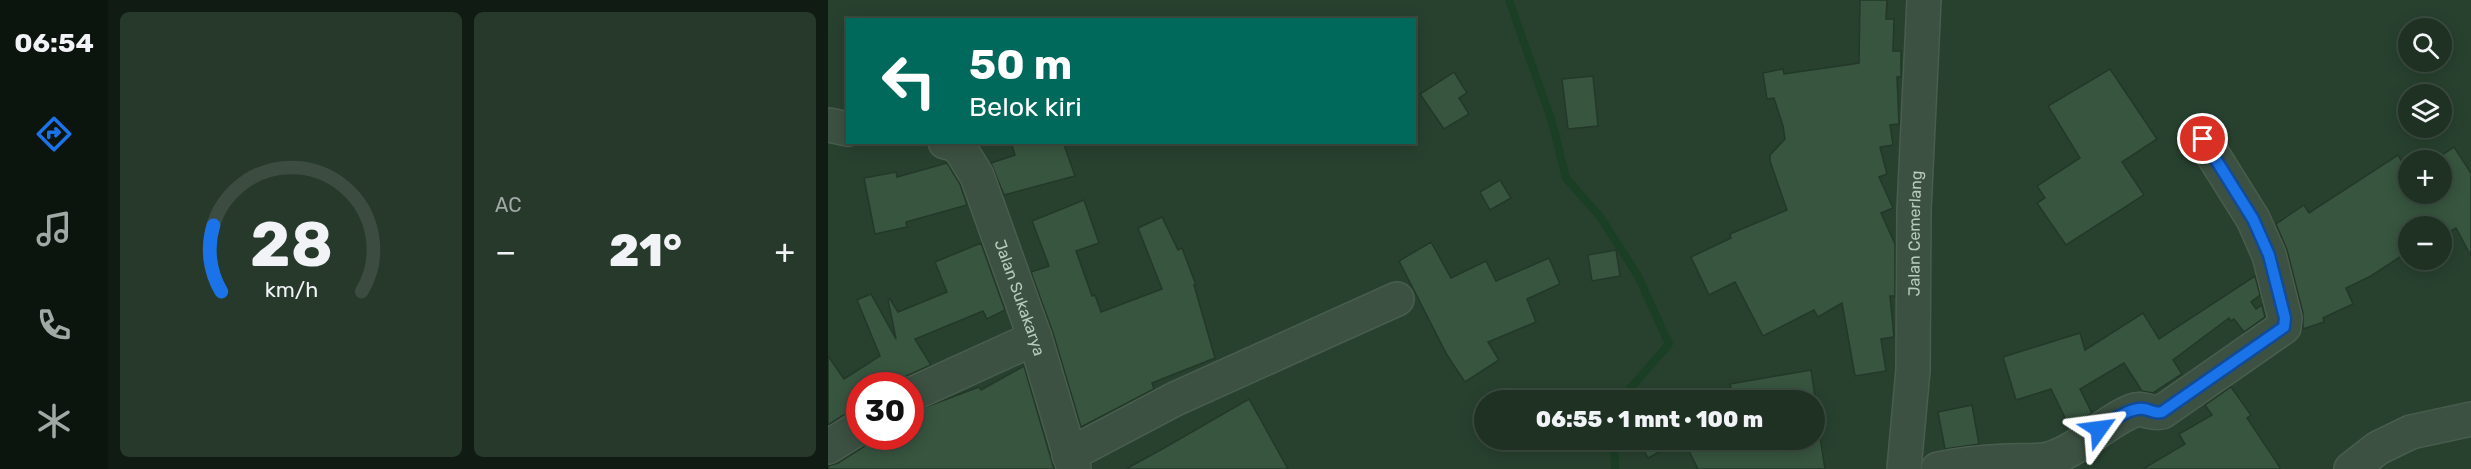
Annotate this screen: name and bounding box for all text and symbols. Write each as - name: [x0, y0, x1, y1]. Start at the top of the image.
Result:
- map controls: [2398, 18, 2452, 270]
- button: search: [2398, 18, 2452, 72]
- text: 06:54: [14, 27, 94, 59]
- text: 50 m: [969, 40, 1072, 90]
- icon: left: [870, 42, 948, 120]
- button: layers: [2398, 84, 2452, 138]
- text: Belok kiri: [969, 91, 1082, 123]
- icon: directions: [33, 113, 75, 155]
- pin: [2177, 113, 2228, 164]
- icon: arrive: [2186, 122, 2219, 155]
- button: +: [2398, 150, 2452, 204]
- street label: Jalan Cemerlang: [1904, 170, 1926, 297]
- text: AC: [495, 193, 521, 217]
- icon: music: [33, 208, 75, 250]
- text: 28: [250, 208, 332, 282]
- button: −: [2398, 216, 2452, 270]
- text: 21°: [609, 224, 682, 277]
- text: −: [495, 232, 516, 271]
- text: +: [774, 232, 795, 271]
- street label: Jalan Sukakarya: [990, 237, 1049, 358]
- text: km/h: [264, 277, 318, 302]
- icon: phone: [33, 304, 75, 346]
- speed limit sign: 30: [846, 372, 924, 450]
- position arrow: [2067, 397, 2131, 461]
- icon: climate: [33, 400, 75, 442]
- text: 06:55 · 1 mnt · 100 m: [1536, 406, 1763, 433]

